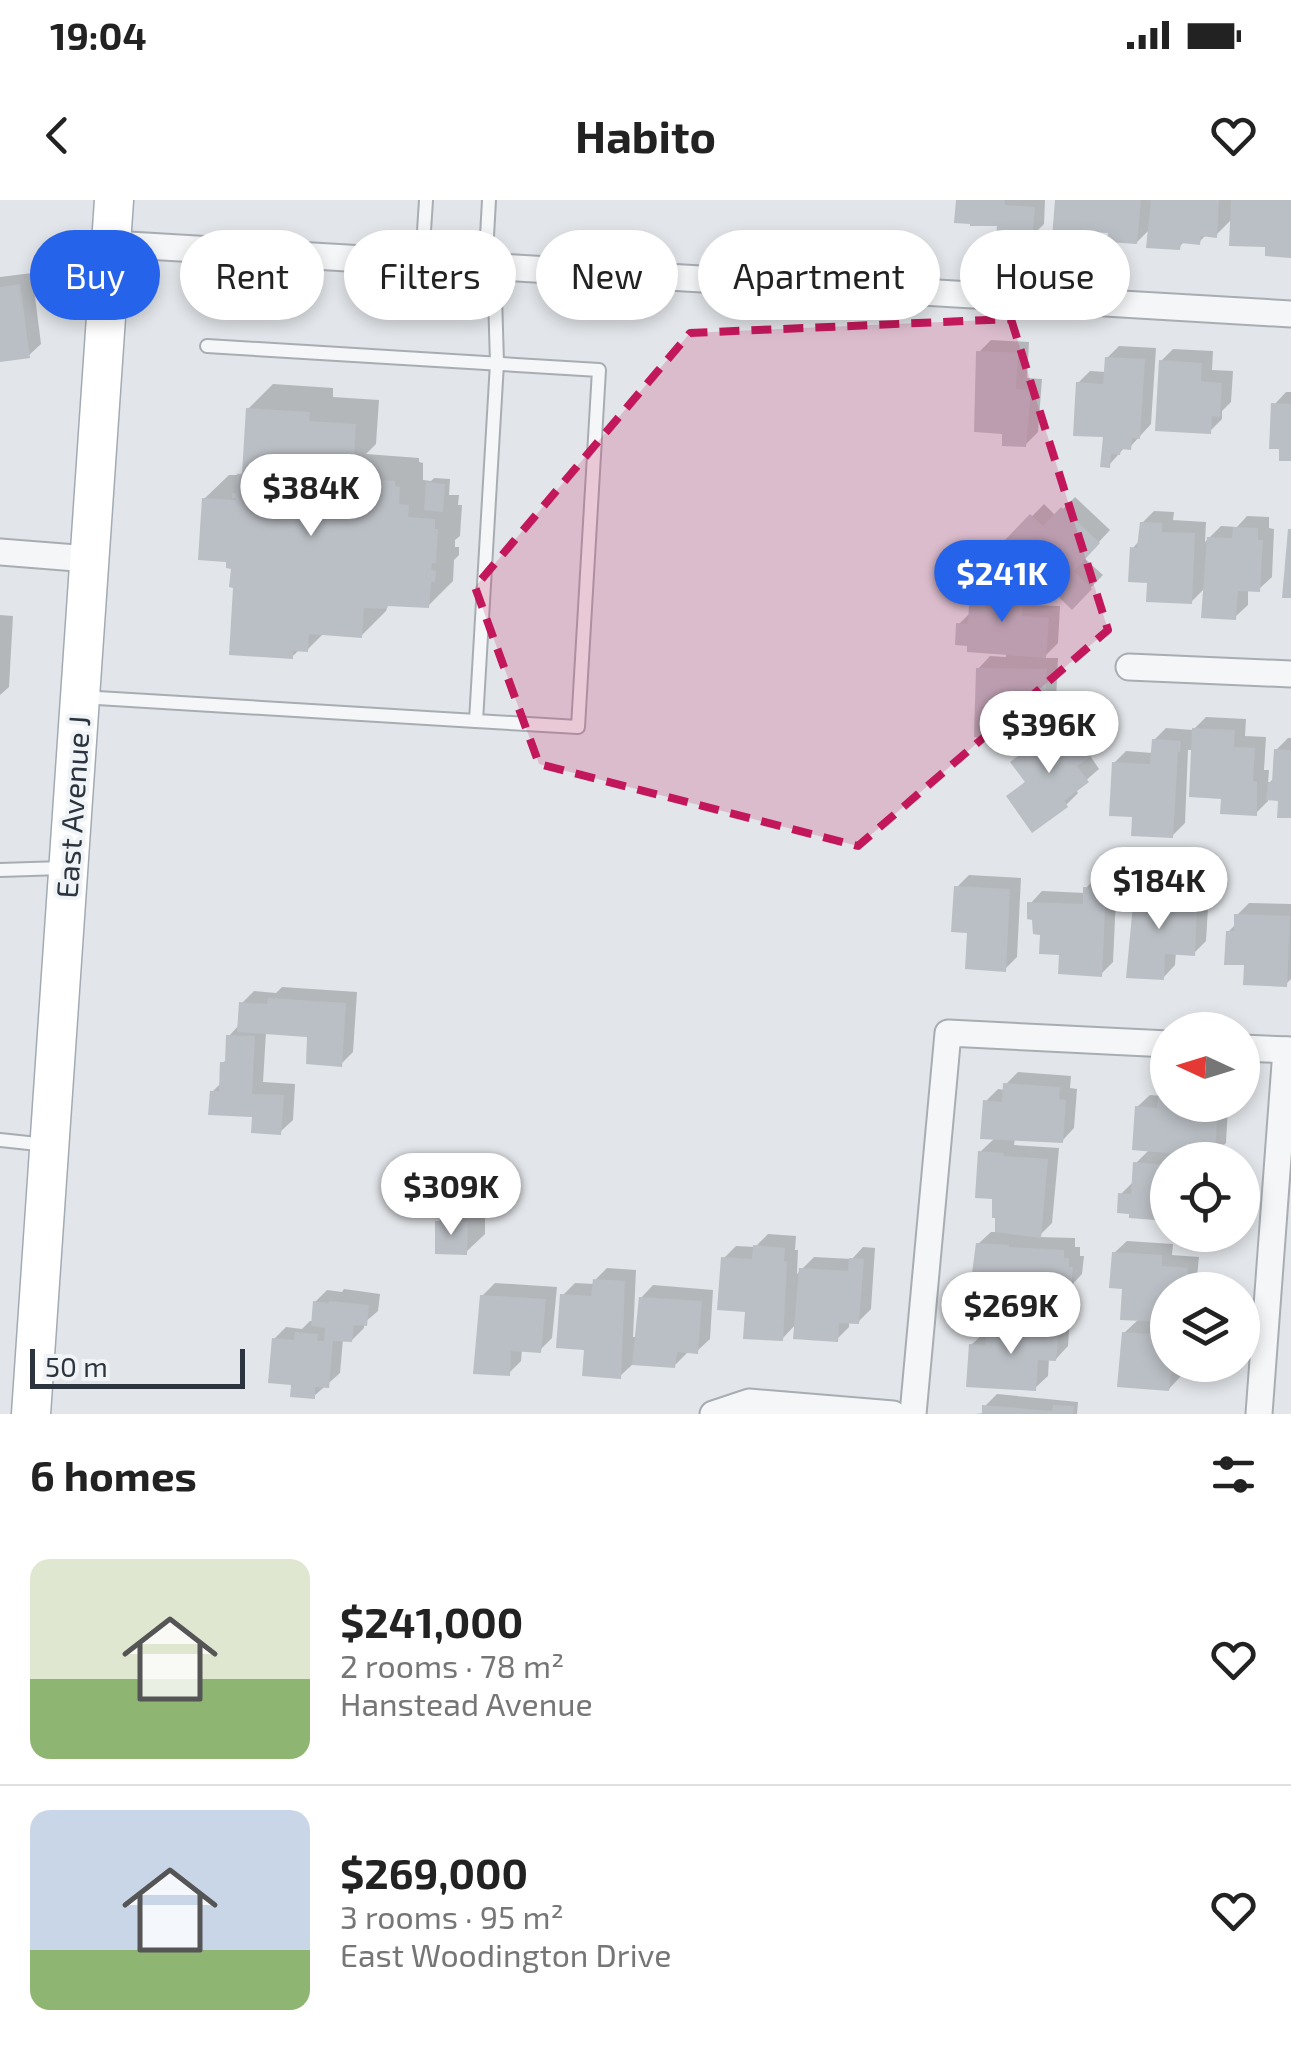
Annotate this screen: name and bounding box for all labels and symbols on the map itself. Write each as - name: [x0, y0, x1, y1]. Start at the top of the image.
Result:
- pin: $384K: [241, 454, 381, 539]
- pin: $241K: [932, 540, 1072, 625]
- pin: $396K: [979, 691, 1119, 776]
- street label: East Avenue J: [48, 715, 96, 899]
- pin: $184K: [1089, 847, 1229, 932]
- north arrow: [1150, 1012, 1260, 1122]
- pin: $309K: [381, 1153, 521, 1238]
- pin: $269K: [941, 1272, 1081, 1357]
- scale bar: [30, 1344, 245, 1388]

